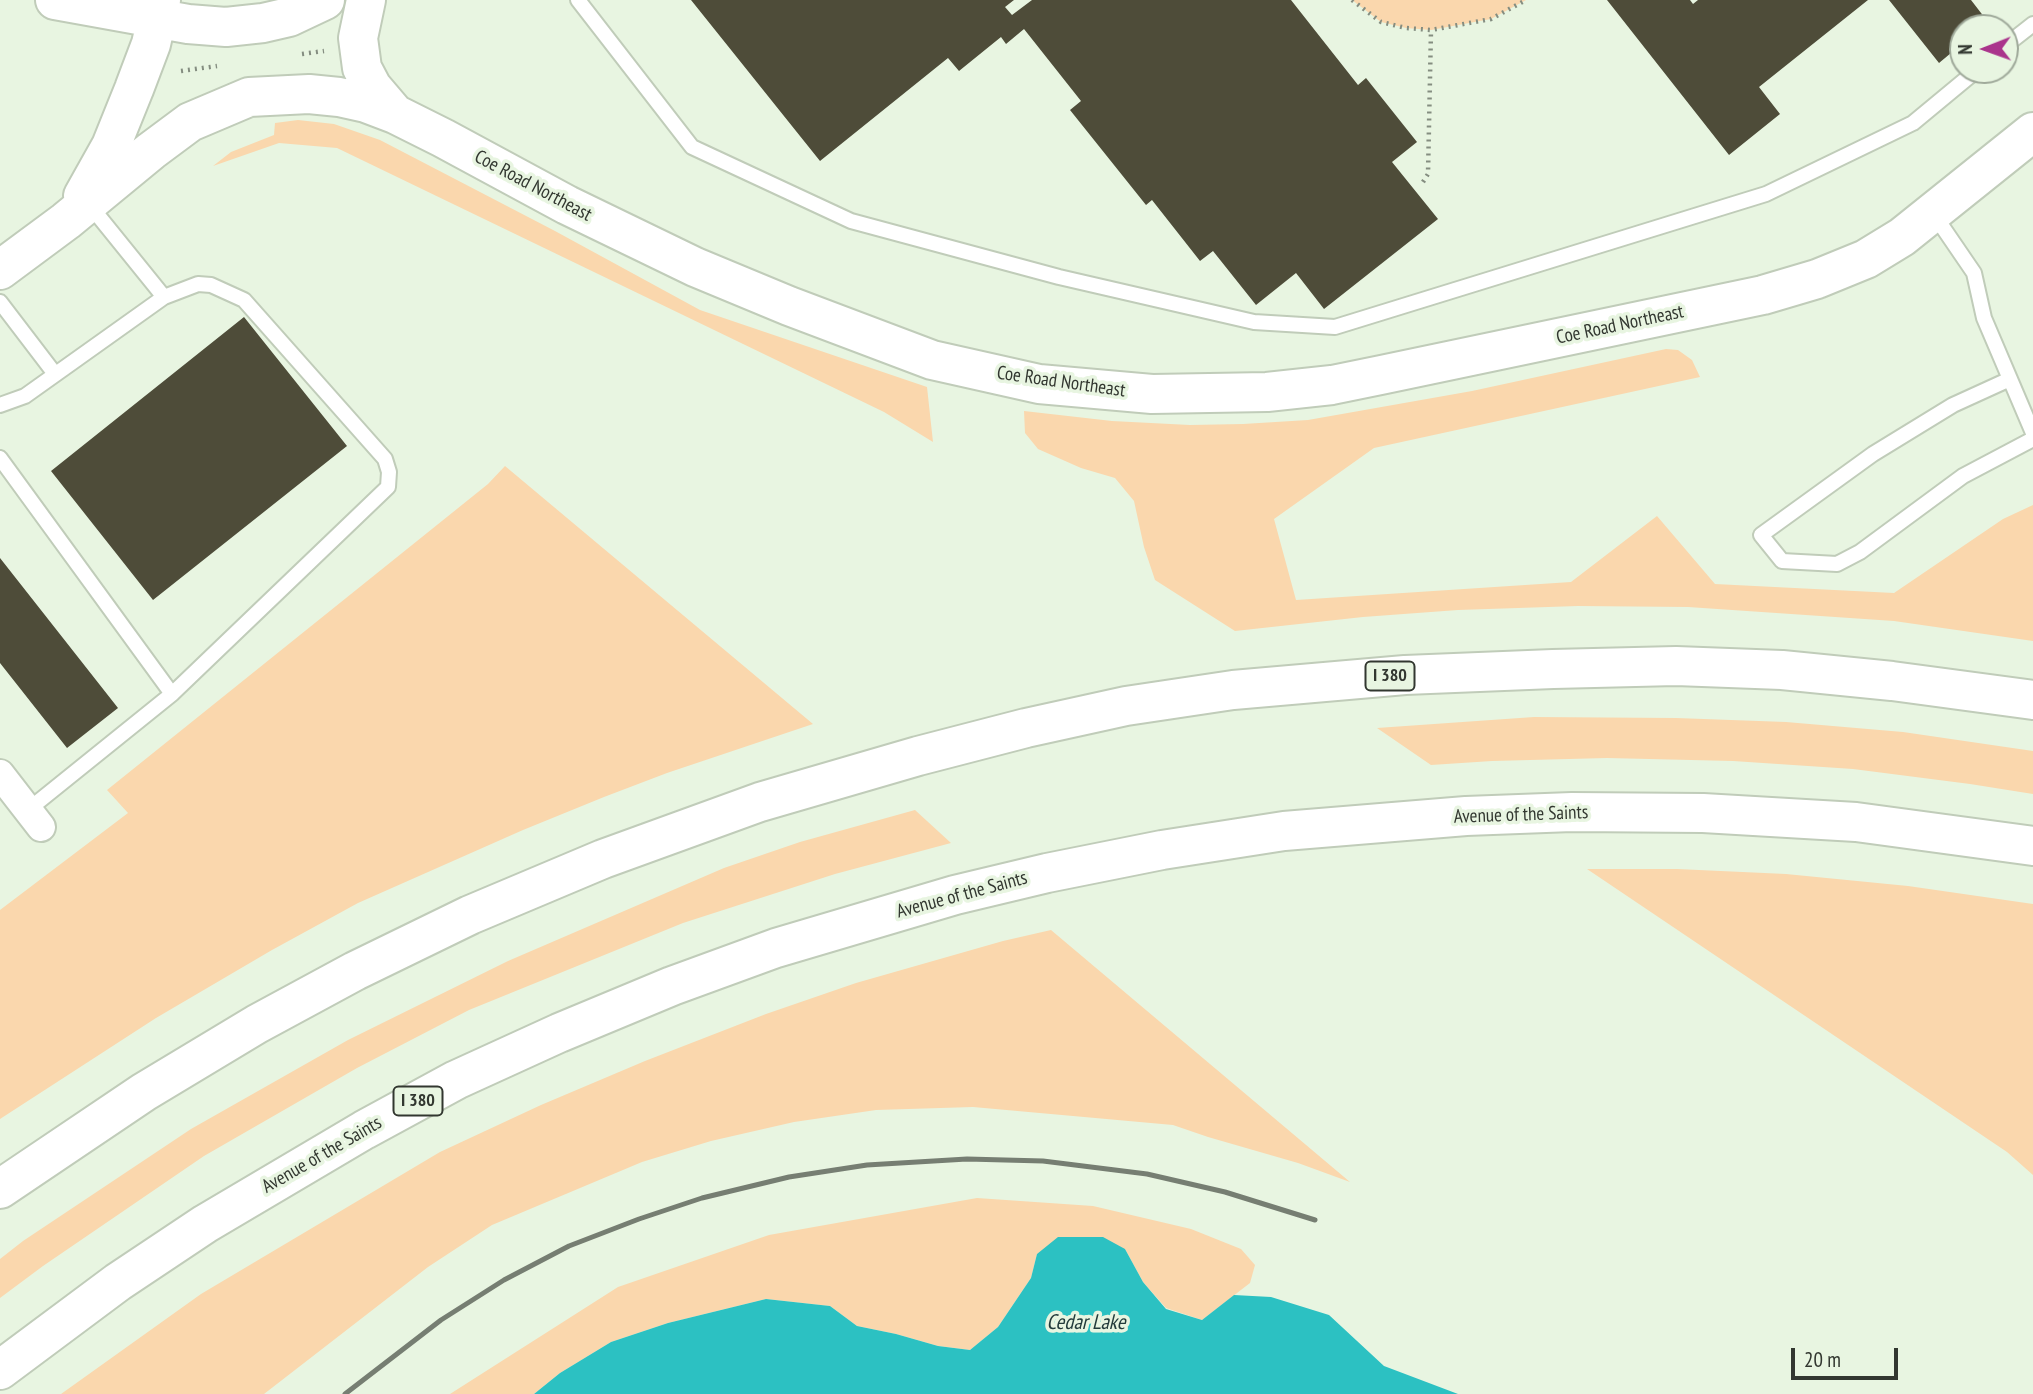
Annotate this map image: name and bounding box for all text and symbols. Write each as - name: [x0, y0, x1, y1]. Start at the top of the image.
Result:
- north arrow: [1949, 14, 2019, 84]
- text: N: [1953, 44, 1977, 55]
- street label: Coe Road Northeast: [470, 146, 596, 226]
- street label: Coe Road Northeast: [1554, 300, 1686, 350]
- street label: Coe Road Northeast: [995, 362, 1127, 402]
- road number: I 380: [1366, 662, 1414, 690]
- street label: Avenue of the Saints: [1453, 801, 1589, 829]
- street label: Avenue of the Saints: [894, 867, 1030, 923]
- road number: I 380: [394, 1086, 442, 1116]
- street label: Avenue of the Saints: [258, 1112, 386, 1198]
- water label: Cedar Lake: [1047, 1310, 1125, 1336]
- scale bar: [1795, 1334, 1902, 1378]
- text: 20 m: [1804, 1346, 1841, 1373]

